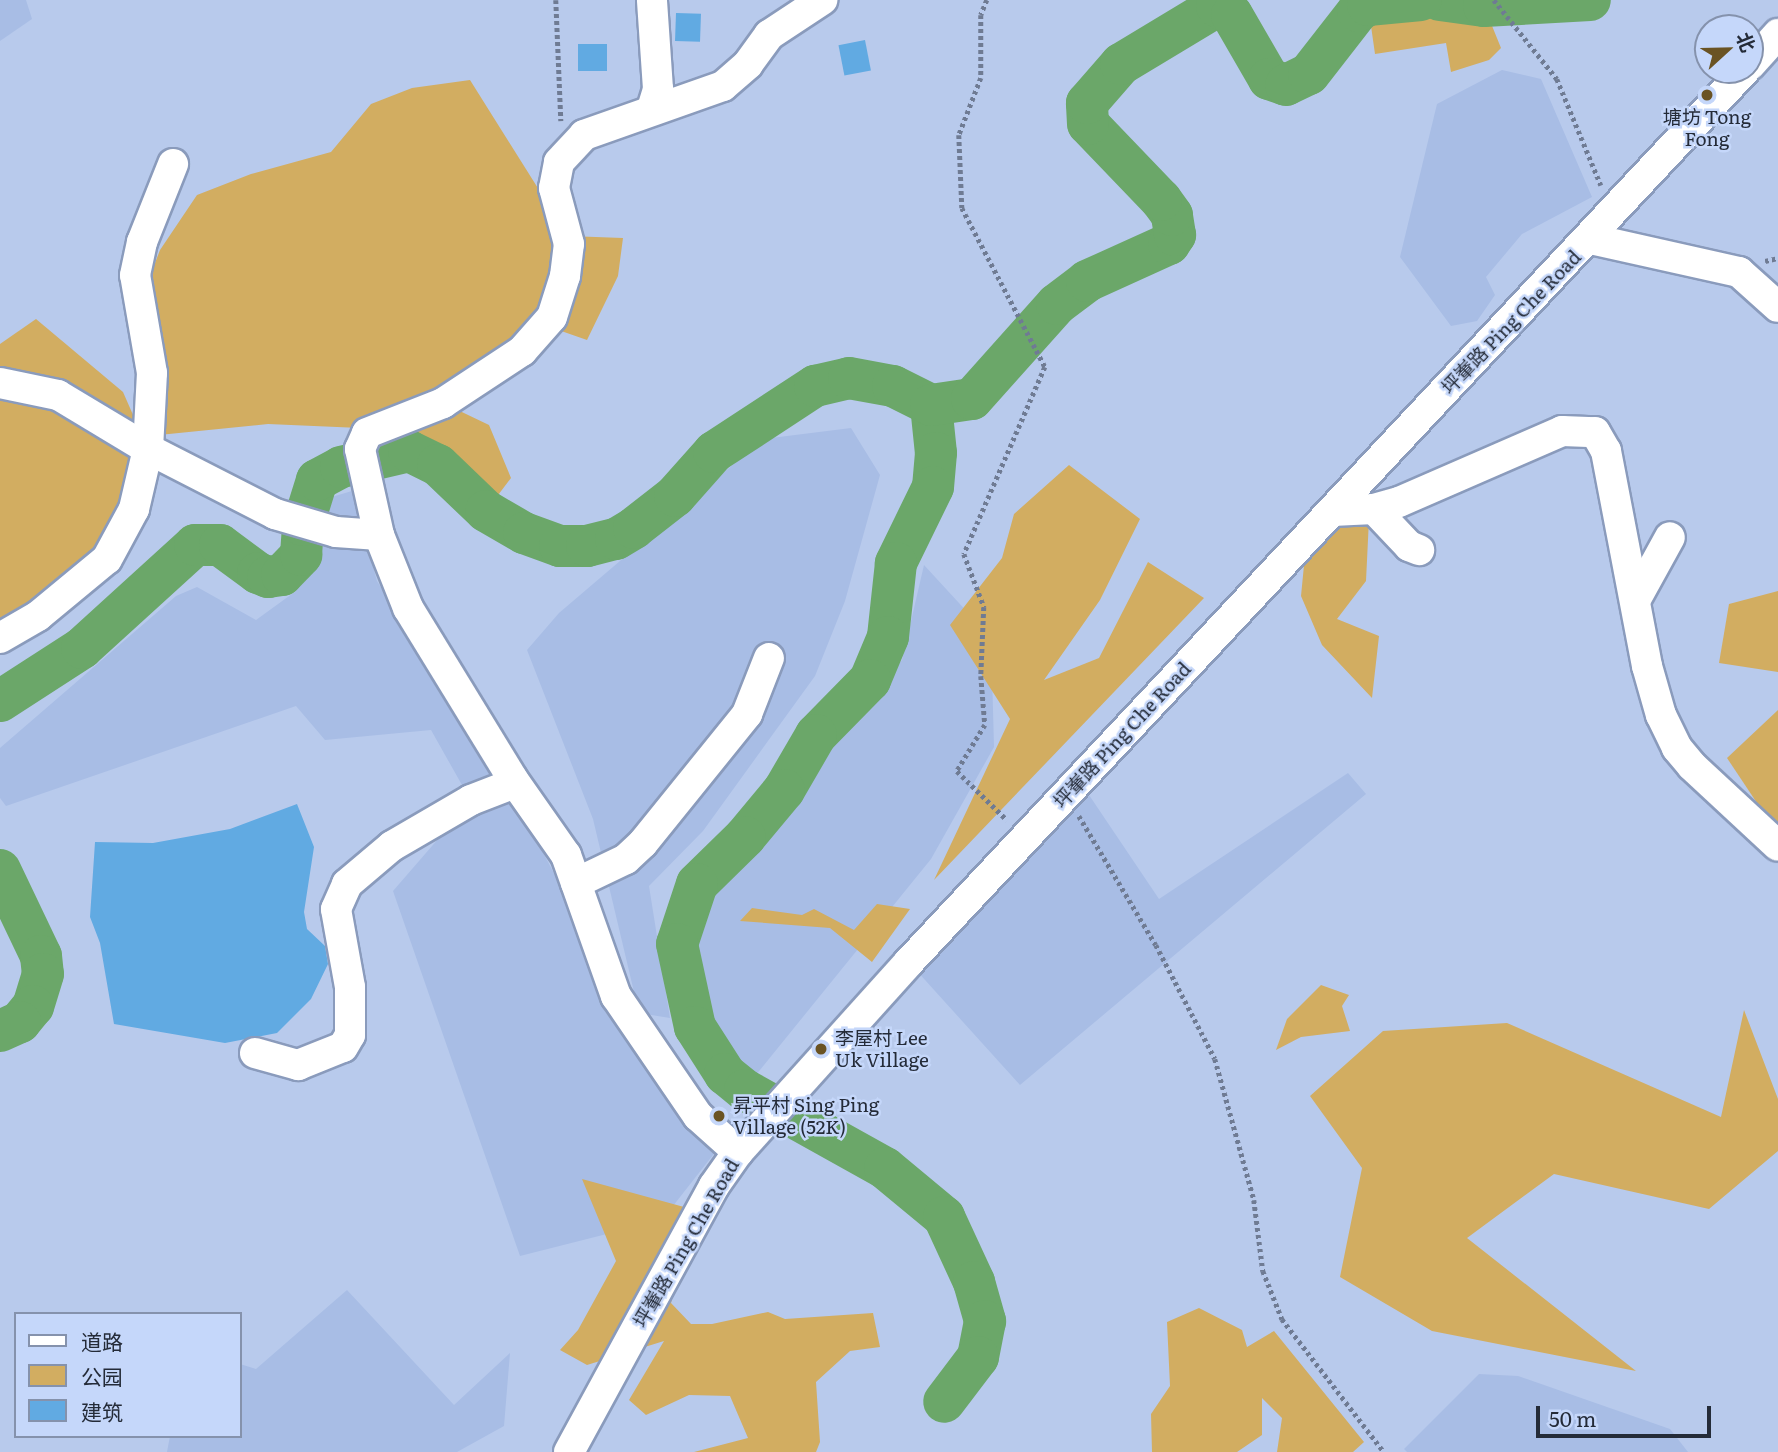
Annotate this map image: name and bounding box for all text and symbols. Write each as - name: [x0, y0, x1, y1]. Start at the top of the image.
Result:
- north arrow: [1694, 14, 1764, 84]
- text: 北: [1730, 28, 1763, 56]
- marker: 塘坊 Tong Fong: [1699, 87, 1715, 103]
- place label: 塘坊 Tong Fong: [1663, 106, 1751, 150]
- street label: 坪輋路 Ping Che Road: [1437, 245, 1585, 399]
- street label: 坪輋路 Ping Che Road: [1049, 657, 1195, 813]
- place label: 李屋村 Lee Uk Village: [835, 1027, 929, 1071]
- marker: 李屋村 Lee Uk Village: [813, 1041, 829, 1057]
- place label: 昇平村 Sing Ping Village (52K): [733, 1094, 879, 1138]
- marker: 昇平村 Sing Ping Village (52K): [711, 1108, 727, 1124]
- street label: 坪輋路 Ping Che Road: [628, 1155, 744, 1331]
- legend: [14, 1312, 242, 1438]
- text: 道路: [81, 1325, 123, 1356]
- text: 公园: [81, 1360, 123, 1391]
- scale bar: [1540, 1392, 1715, 1436]
- text: 建筑: [81, 1395, 123, 1426]
- text: 50 m: [1549, 1402, 1596, 1433]

